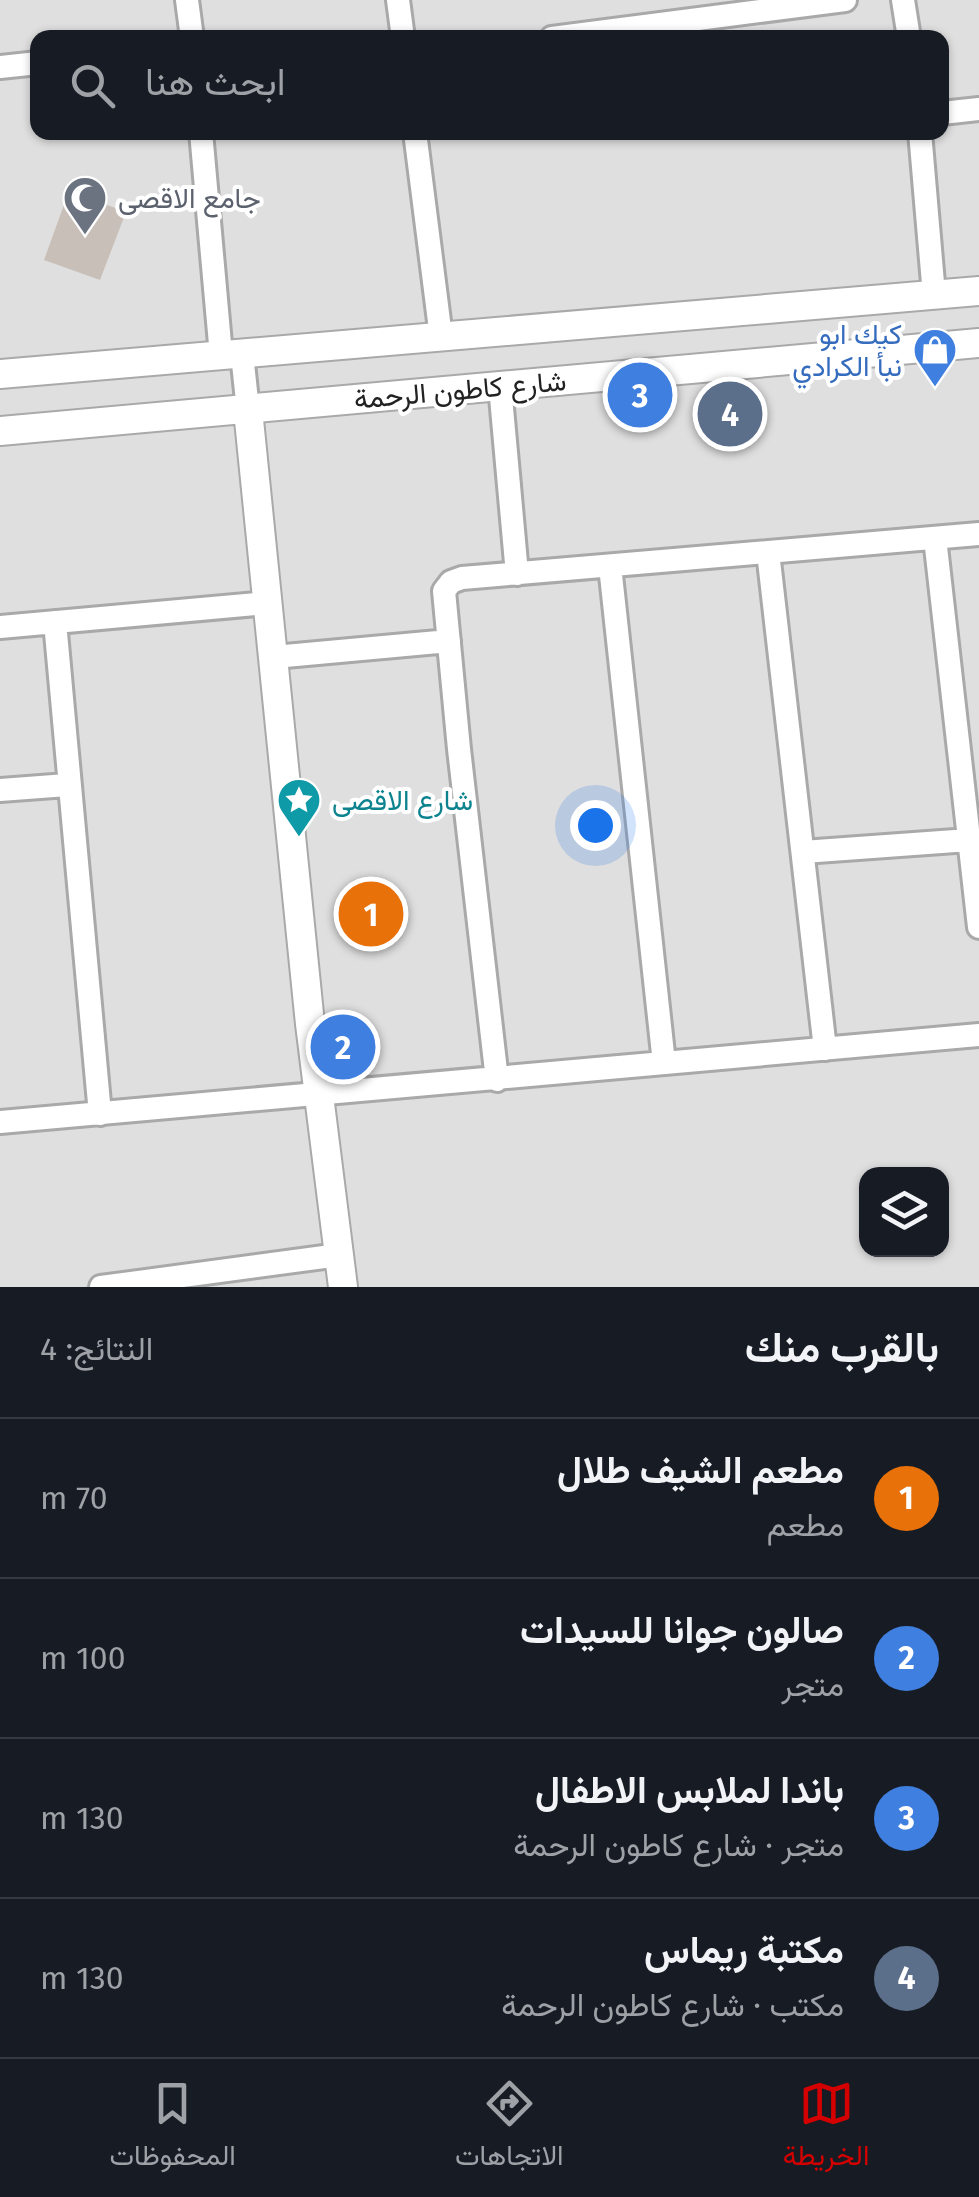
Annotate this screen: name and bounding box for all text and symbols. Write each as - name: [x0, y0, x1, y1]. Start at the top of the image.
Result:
- search box: [30, 30, 949, 140]
- icon: search: [65, 58, 120, 113]
- text: ابحث هنا: [145, 59, 285, 105]
- mosque icon: جامع الاقصى: [62, 175, 108, 236]
- place label: جامع الاقصى: [118, 182, 261, 218]
- place label: كيك ابو نبأ الكرادي: [792, 318, 902, 389]
- shop icon: كيك ابو نبأ الكرادي: [912, 327, 958, 388]
- pin: 3: [608, 358, 672, 432]
- street label: شارع كاطون الرحمة: [352, 364, 568, 418]
- pin: 4: [698, 376, 762, 452]
- place icon: شارع الاقصى: [276, 777, 322, 838]
- place label: شارع الاقصى: [332, 784, 473, 819]
- your location: [570, 800, 621, 851]
- pin: 1: [338, 876, 404, 952]
- pin: 2: [310, 1010, 376, 1084]
- map controls: [859, 1167, 949, 1257]
- button: layers: [859, 1167, 949, 1257]
- text: بالقرب منك: [745, 1323, 939, 1373]
- text: النتائج: 4: [40, 1330, 153, 1368]
- text: مطعم الشيف طلال: [557, 1447, 844, 1493]
- text: 70 m: [40, 1479, 108, 1517]
- text: 1: [899, 1479, 914, 1517]
- text: مطعم: [767, 1506, 844, 1544]
- text: صالون جوانا للسيدات: [520, 1607, 844, 1653]
- text: 100 m: [40, 1639, 126, 1677]
- text: 2: [898, 1639, 915, 1677]
- text: متجر: [781, 1666, 844, 1704]
- text: باندا لملابس الاطفال: [535, 1767, 844, 1813]
- text: 130 m: [40, 1799, 124, 1837]
- text: 3: [898, 1799, 915, 1837]
- text: متجر · شارع كاطون الرحمة: [513, 1826, 844, 1864]
- text: مكتبة ريماس: [644, 1927, 844, 1973]
- text: 130 m: [40, 1959, 124, 1997]
- text: 4: [897, 1959, 916, 1997]
- text: مكتب · شارع كاطون الرحمة: [501, 1986, 844, 2024]
- tab: المحفوظات: [110, 2076, 236, 2180]
- tab: الاتجاهات: [455, 2076, 564, 2180]
- tab: الخريطة: [783, 2076, 869, 2180]

